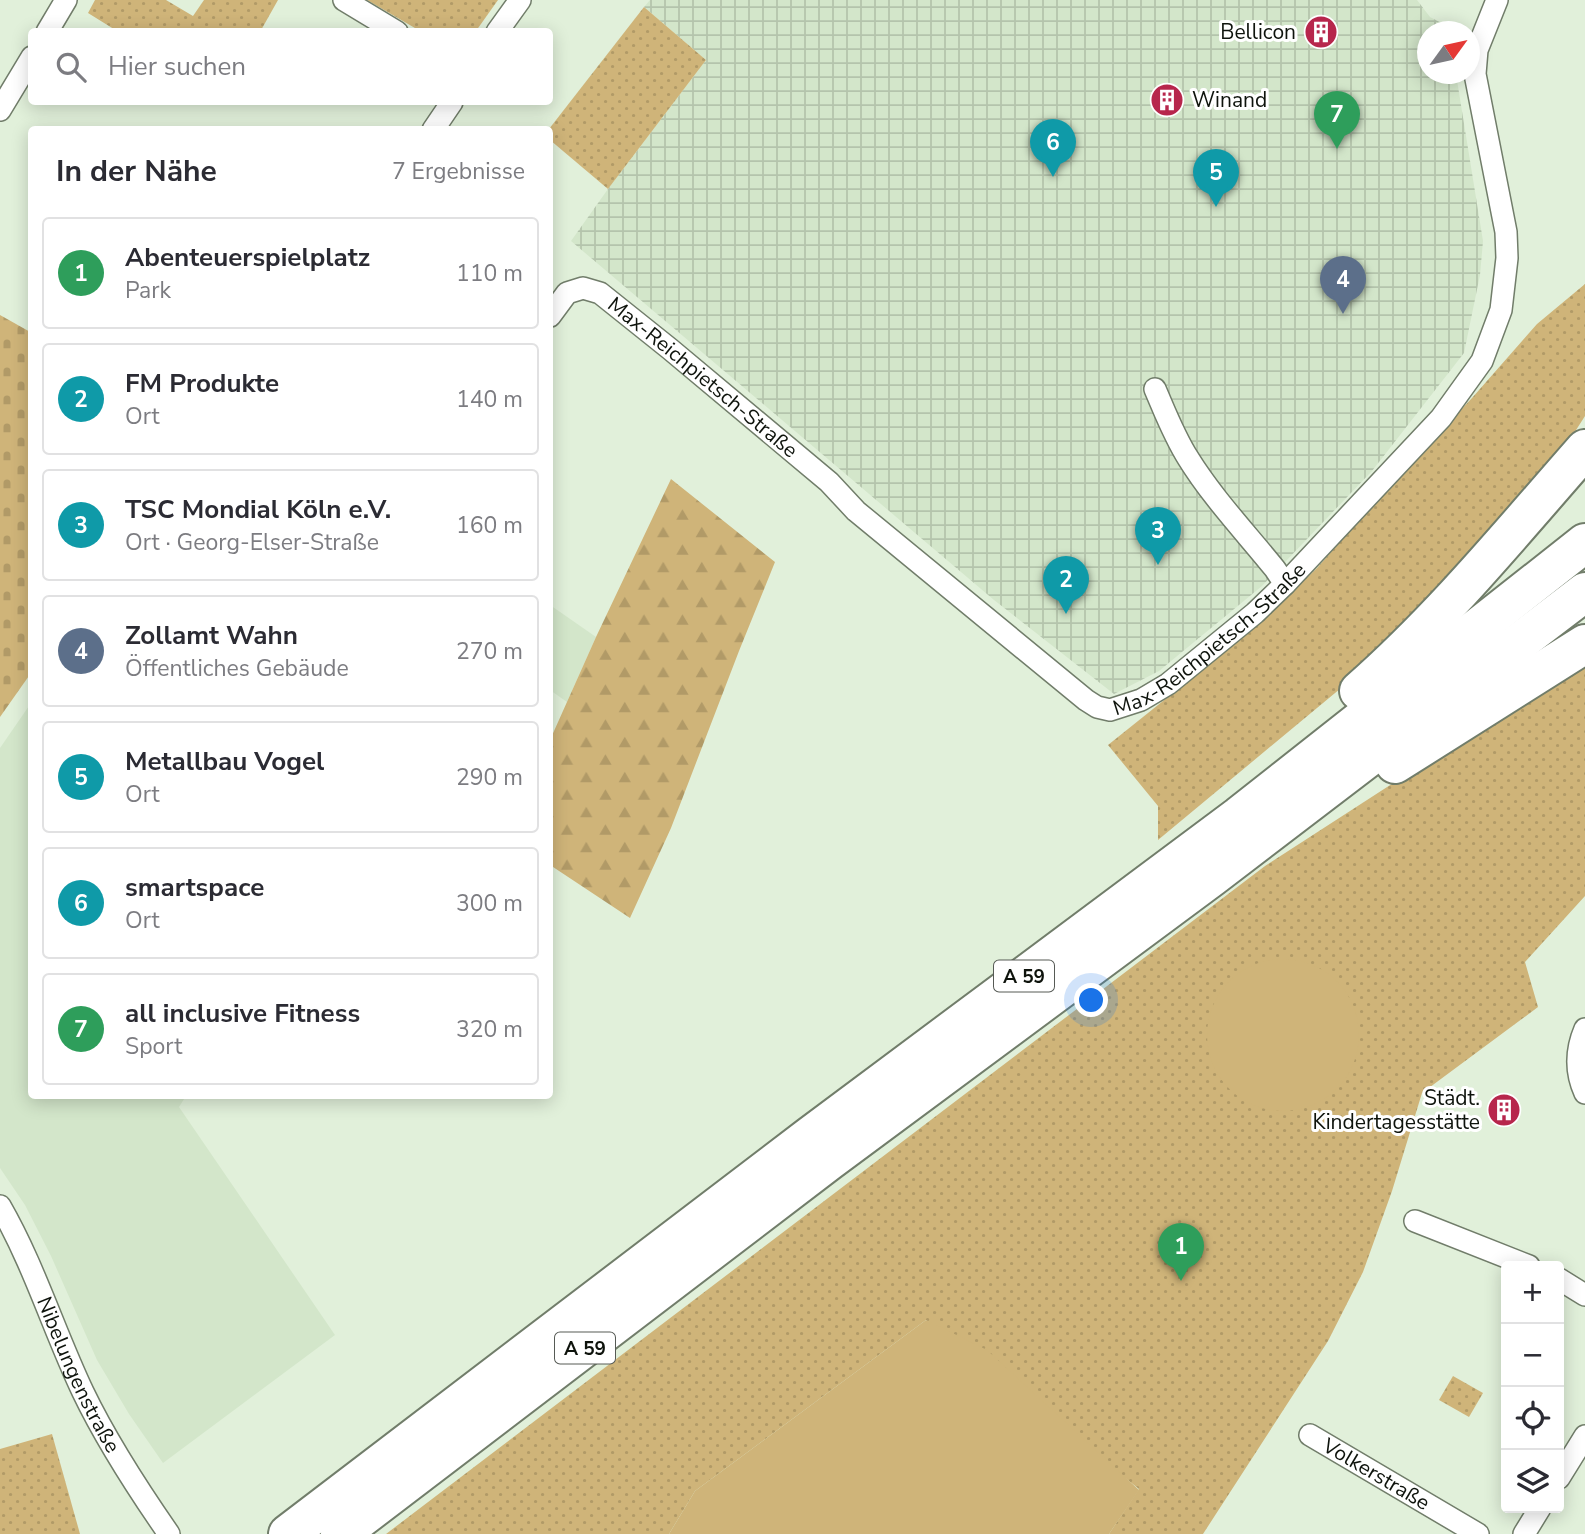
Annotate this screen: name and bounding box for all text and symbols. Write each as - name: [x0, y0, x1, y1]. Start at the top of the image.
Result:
- building icon: Bellicon: [1302, 13, 1340, 51]
- place label: Bellicon: [1220, 18, 1296, 46]
- north arrow: [1417, 21, 1480, 84]
- search box: [28, 28, 553, 105]
- icon: search: [52, 48, 90, 86]
- text: Hier suchen: [108, 49, 246, 84]
- building icon: Winand: [1148, 81, 1186, 119]
- place label: Winand: [1192, 86, 1267, 114]
- pin: 7: [1314, 91, 1360, 149]
- pin: 6: [1030, 119, 1076, 177]
- pin: 5: [1193, 149, 1239, 207]
- text: In der Nähe: [56, 151, 217, 192]
- text: 7 Ergebnisse: [392, 156, 525, 187]
- text: Abenteuerspielplatz: [125, 240, 370, 275]
- pin: 4: [1320, 256, 1366, 314]
- text: 1: [74, 258, 88, 289]
- text: 110 m: [456, 258, 523, 289]
- text: Park: [125, 275, 171, 306]
- street label: Max-Reichpietsch-Straße: [602, 291, 804, 464]
- text: FM Produkte: [125, 366, 279, 401]
- text: 2: [74, 384, 88, 415]
- text: 140 m: [456, 384, 523, 415]
- text: Ort: [125, 401, 160, 432]
- text: TSC Mondial Köln e.V.: [125, 492, 391, 527]
- pin: 3: [1135, 507, 1181, 565]
- text: 3: [74, 510, 88, 541]
- text: 160 m: [456, 510, 523, 541]
- text: Ort · Georg-Elser-Straße: [125, 527, 379, 558]
- pin: 2: [1043, 556, 1089, 614]
- street label: Max-Reichpietsch-Straße: [1109, 556, 1312, 722]
- text: Zollamt Wahn: [125, 618, 298, 653]
- text: 4: [74, 636, 88, 667]
- text: 270 m: [456, 636, 523, 667]
- text: Öffentliches Gebäude: [125, 653, 349, 684]
- text: Metallbau Vogel: [125, 744, 324, 779]
- text: 5: [74, 762, 88, 793]
- text: 290 m: [456, 762, 523, 793]
- text: Ort: [125, 779, 160, 810]
- text: smartspace: [125, 870, 264, 905]
- text: 6: [74, 888, 88, 919]
- text: 300 m: [456, 888, 523, 919]
- text: Ort: [125, 905, 160, 936]
- road number: A 59: [994, 960, 1054, 992]
- your location: [1074, 983, 1108, 1017]
- text: all inclusive Fitness: [125, 996, 360, 1031]
- text: 7: [74, 1014, 88, 1045]
- text: 320 m: [456, 1014, 523, 1045]
- text: Sport: [125, 1031, 182, 1062]
- place label: Städt. Kindertagesstätte: [1313, 1084, 1480, 1136]
- building icon: Städt. Kindertagesstätte: [1485, 1091, 1523, 1129]
- pin: 1: [1158, 1223, 1204, 1281]
- map controls: [1501, 1261, 1564, 1513]
- button: +: [1501, 1261, 1564, 1324]
- street label: Nibelungenstraße: [30, 1292, 127, 1458]
- button: −: [1501, 1324, 1564, 1387]
- road number: A 59: [555, 1332, 615, 1364]
- button: locate: [1501, 1387, 1564, 1450]
- street label: Volkerstraße: [1317, 1431, 1435, 1517]
- button: layers: [1501, 1450, 1564, 1513]

